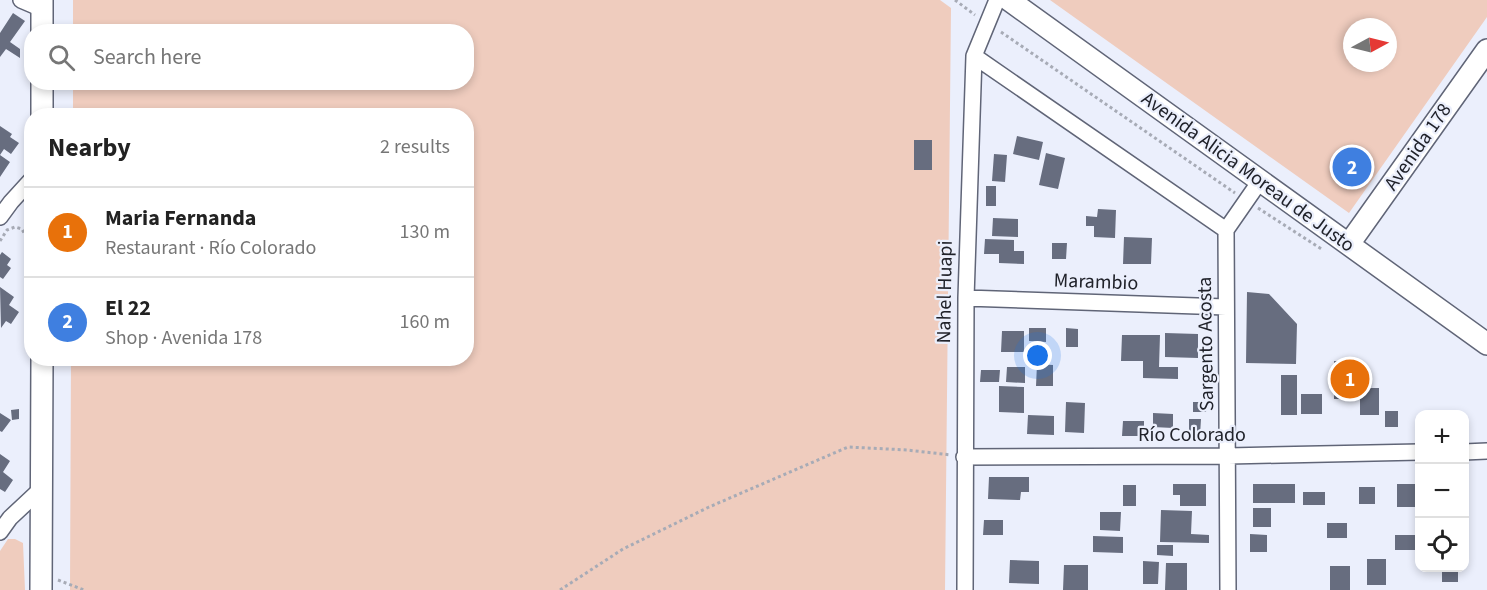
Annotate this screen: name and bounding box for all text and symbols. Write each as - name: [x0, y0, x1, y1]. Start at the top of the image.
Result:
- north arrow: [1343, 18, 1397, 72]
- search box: [24, 24, 474, 90]
- icon: search: [45, 41, 78, 74]
- text: Search here: [93, 41, 201, 73]
- street label: Avenida Alicia Moreau de Justo: [1136, 85, 1360, 259]
- street label: Avenida 178: [1378, 98, 1458, 196]
- text: Nearby: [48, 129, 131, 166]
- text: 2 results: [380, 133, 450, 161]
- pin: 2: [1332, 144, 1372, 190]
- text: Maria Fernanda: [105, 202, 256, 234]
- text: 1: [62, 218, 73, 246]
- text: 130 m: [400, 218, 450, 246]
- text: Restaurant · Río Colorado: [105, 234, 316, 262]
- street label: Nahel Huapi: [930, 240, 960, 344]
- street label: Marambio: [1053, 267, 1139, 297]
- street label: Sargento Acosta: [1191, 277, 1221, 411]
- text: El 22: [105, 292, 151, 324]
- text: 2: [62, 308, 73, 336]
- text: 160 m: [400, 308, 450, 336]
- text: Shop · Avenida 178: [105, 324, 262, 352]
- your location: [1023, 341, 1052, 370]
- pin: 1: [1330, 356, 1370, 401]
- map controls: [1415, 410, 1469, 572]
- button: +: [1415, 410, 1469, 464]
- street label: Río Colorado: [1138, 421, 1246, 449]
- button: −: [1415, 464, 1469, 518]
- button: locate: [1415, 518, 1469, 572]

